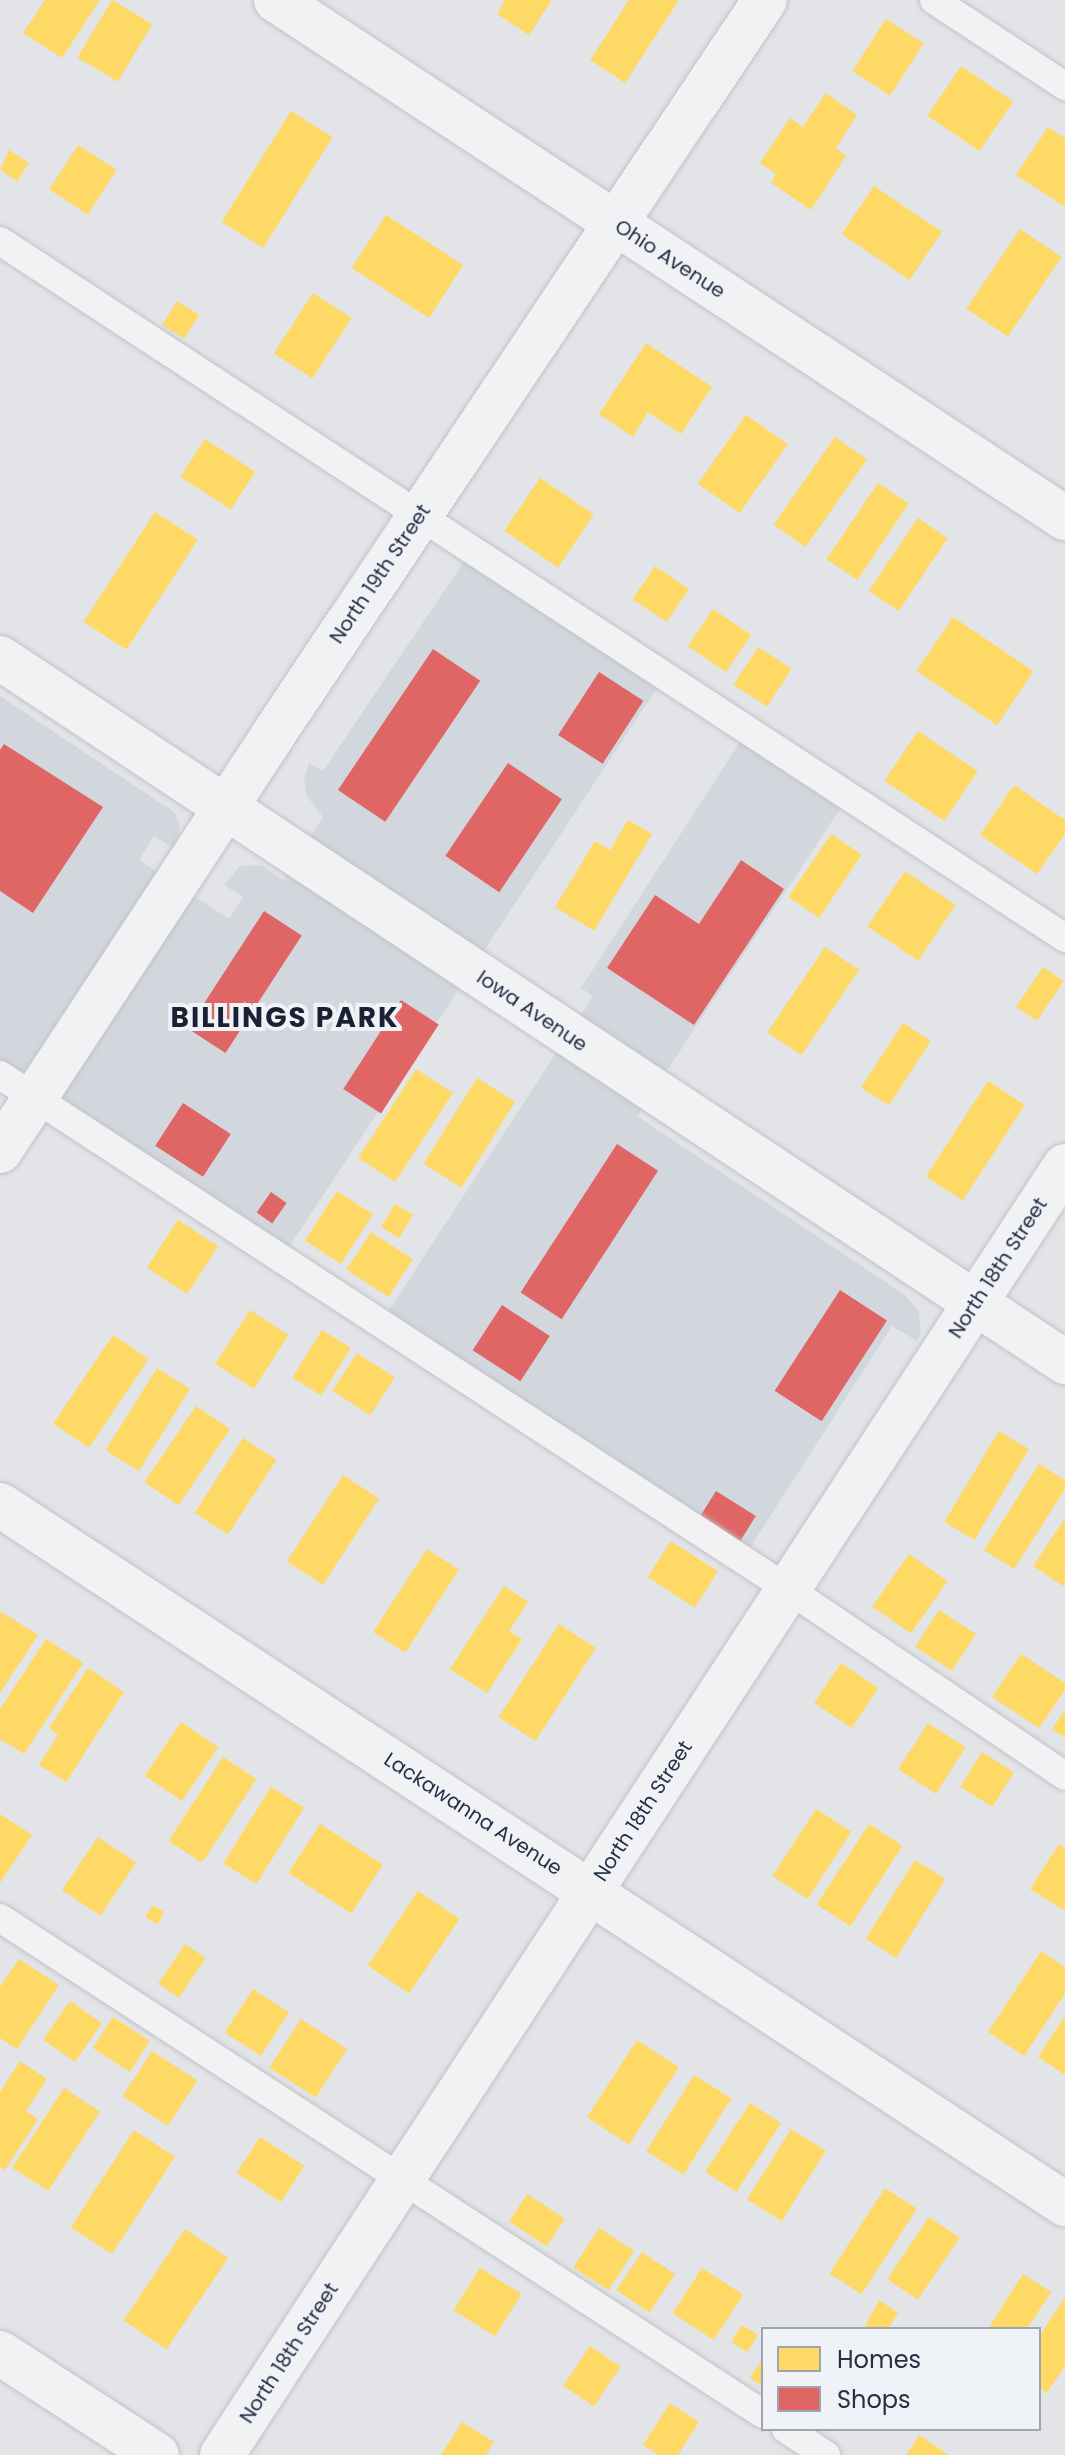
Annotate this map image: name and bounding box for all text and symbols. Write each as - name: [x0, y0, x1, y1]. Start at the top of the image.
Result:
- street label: Ohio Avenue: [610, 214, 730, 304]
- street label: North 19th Street: [325, 500, 435, 648]
- street label: Iowa Avenue: [472, 965, 592, 1057]
- district label: BILLINGS PARK: [170, 1001, 400, 1035]
- street label: North 18th Street: [944, 1193, 1052, 1343]
- street label: North 18th Street: [589, 1736, 697, 1886]
- street label: Lackawanna Avenue: [379, 1747, 567, 1881]
- street label: North 18th Street: [235, 2278, 343, 2428]
- legend: [761, 2327, 1041, 2431]
- text: Homes: [837, 2343, 921, 2376]
- text: Shops: [837, 2383, 911, 2416]

